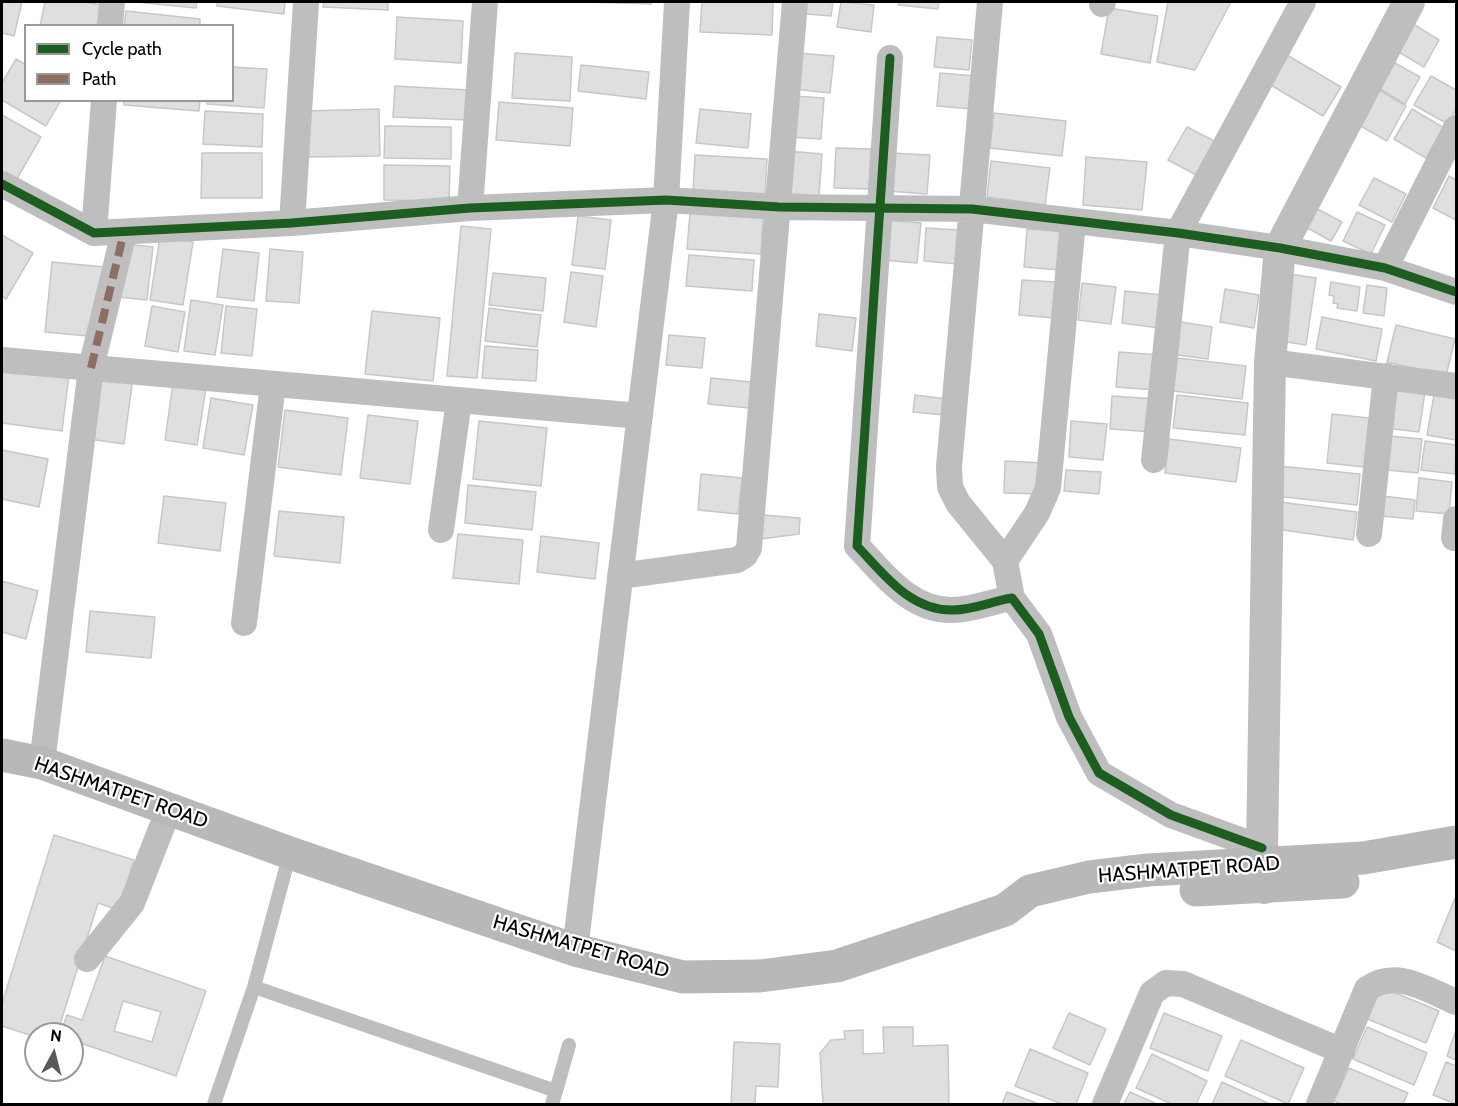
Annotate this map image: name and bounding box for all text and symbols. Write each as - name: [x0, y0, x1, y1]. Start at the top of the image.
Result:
- legend: [24, 24, 234, 102]
- text: Cycle path: [82, 38, 162, 60]
- text: Path: [82, 68, 116, 90]
- street label: HASHMATPET ROAD: [31, 752, 211, 834]
- street label: HASHMATPET ROAD: [1097, 852, 1281, 888]
- street label: HASHMATPET ROAD: [490, 910, 672, 984]
- north arrow: [24, 1022, 84, 1082]
- text: N: [49, 1026, 63, 1046]

